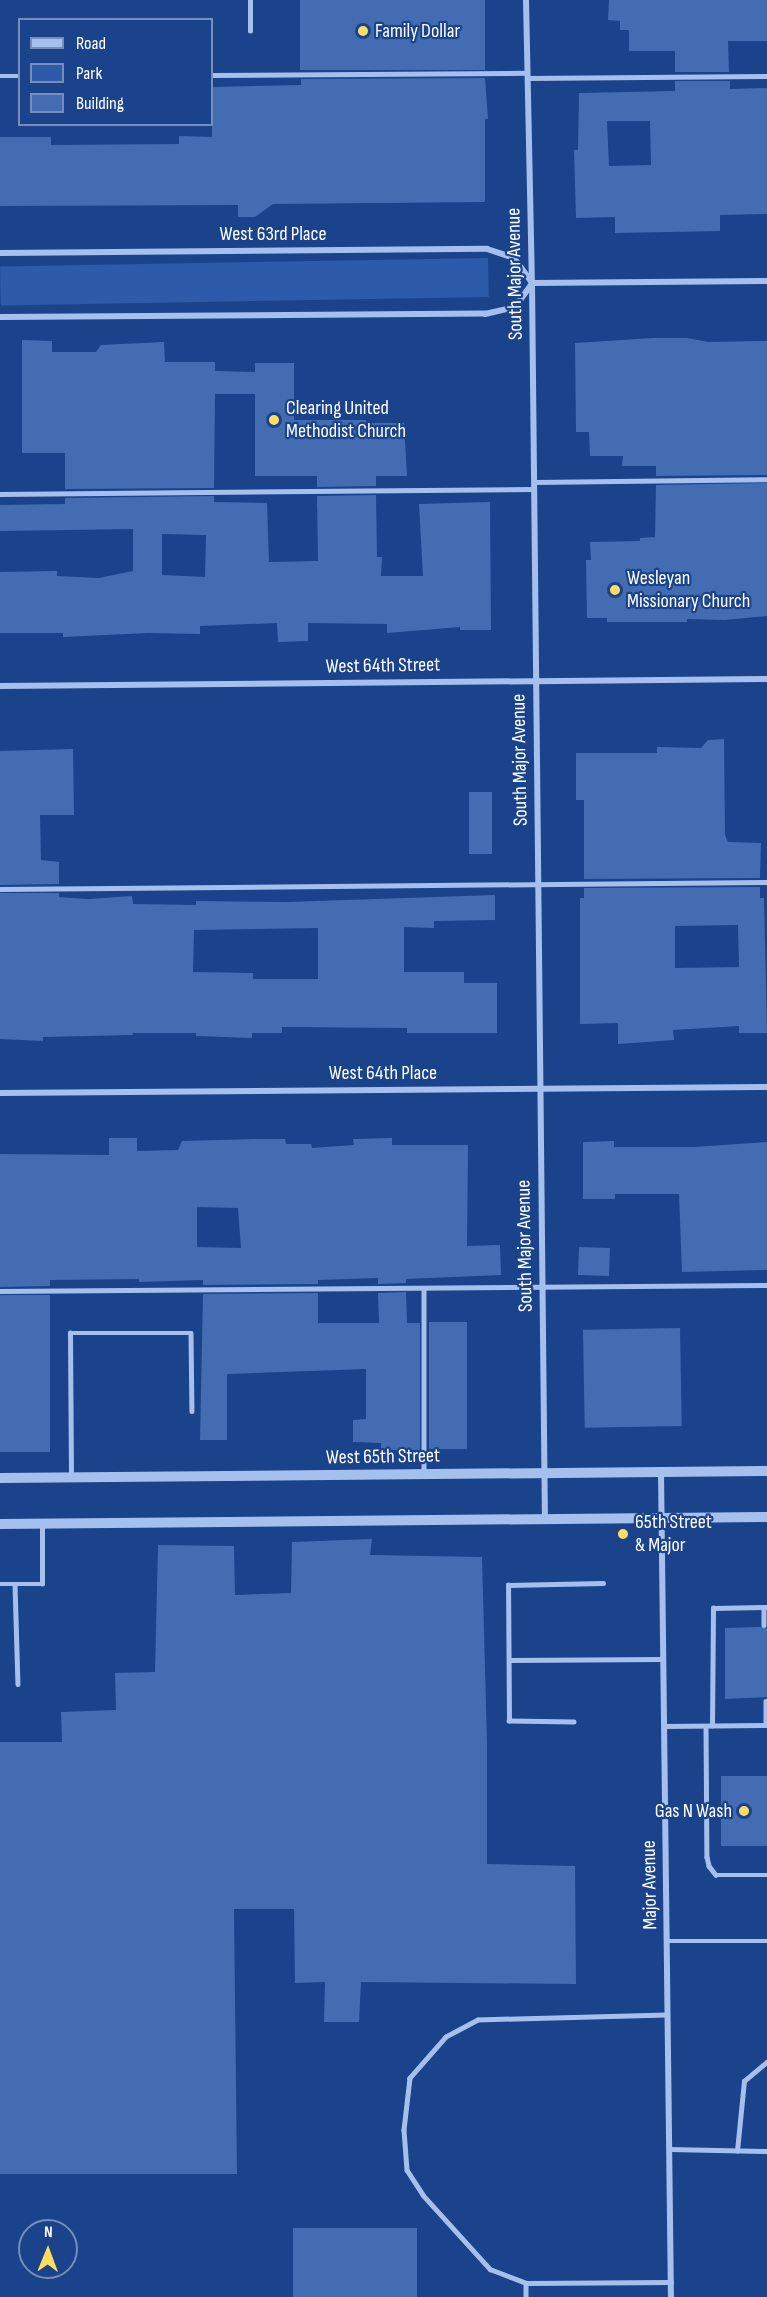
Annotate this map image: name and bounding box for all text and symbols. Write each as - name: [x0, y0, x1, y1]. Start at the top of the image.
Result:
- legend: [18, 18, 213, 126]
- place label: Family Dollar: [375, 19, 460, 43]
- marker: Family Dollar: [356, 24, 370, 38]
- text: Road: [76, 33, 106, 54]
- text: Park: [76, 63, 102, 84]
- text: Building: [76, 93, 124, 114]
- street label: South Major Avenue: [502, 208, 528, 340]
- street label: West 63rd Place: [219, 222, 327, 246]
- place label: Clearing United Methodist Church: [286, 396, 406, 443]
- marker: Clearing United Methodist Church: [267, 413, 281, 427]
- place label: Wesleyan Missionary Church: [627, 566, 750, 613]
- marker: Wesleyan Missionary Church: [608, 583, 622, 597]
- street label: West 64th Street: [325, 653, 441, 679]
- street label: South Major Avenue: [507, 694, 533, 826]
- street label: West 64th Place: [329, 1061, 437, 1085]
- street label: South Major Avenue: [512, 1180, 538, 1312]
- street label: West 65th Street: [326, 1444, 440, 1470]
- place label: 65th Street & Major: [635, 1510, 712, 1557]
- marker: 65th Street & Major: [616, 1527, 630, 1541]
- place label: Gas N Wash: [655, 1799, 732, 1823]
- marker: Gas N Wash: [737, 1804, 751, 1818]
- street label: Major Avenue: [637, 1840, 663, 1930]
- north arrow: [18, 2219, 78, 2279]
- text: N: [44, 2223, 53, 2242]

